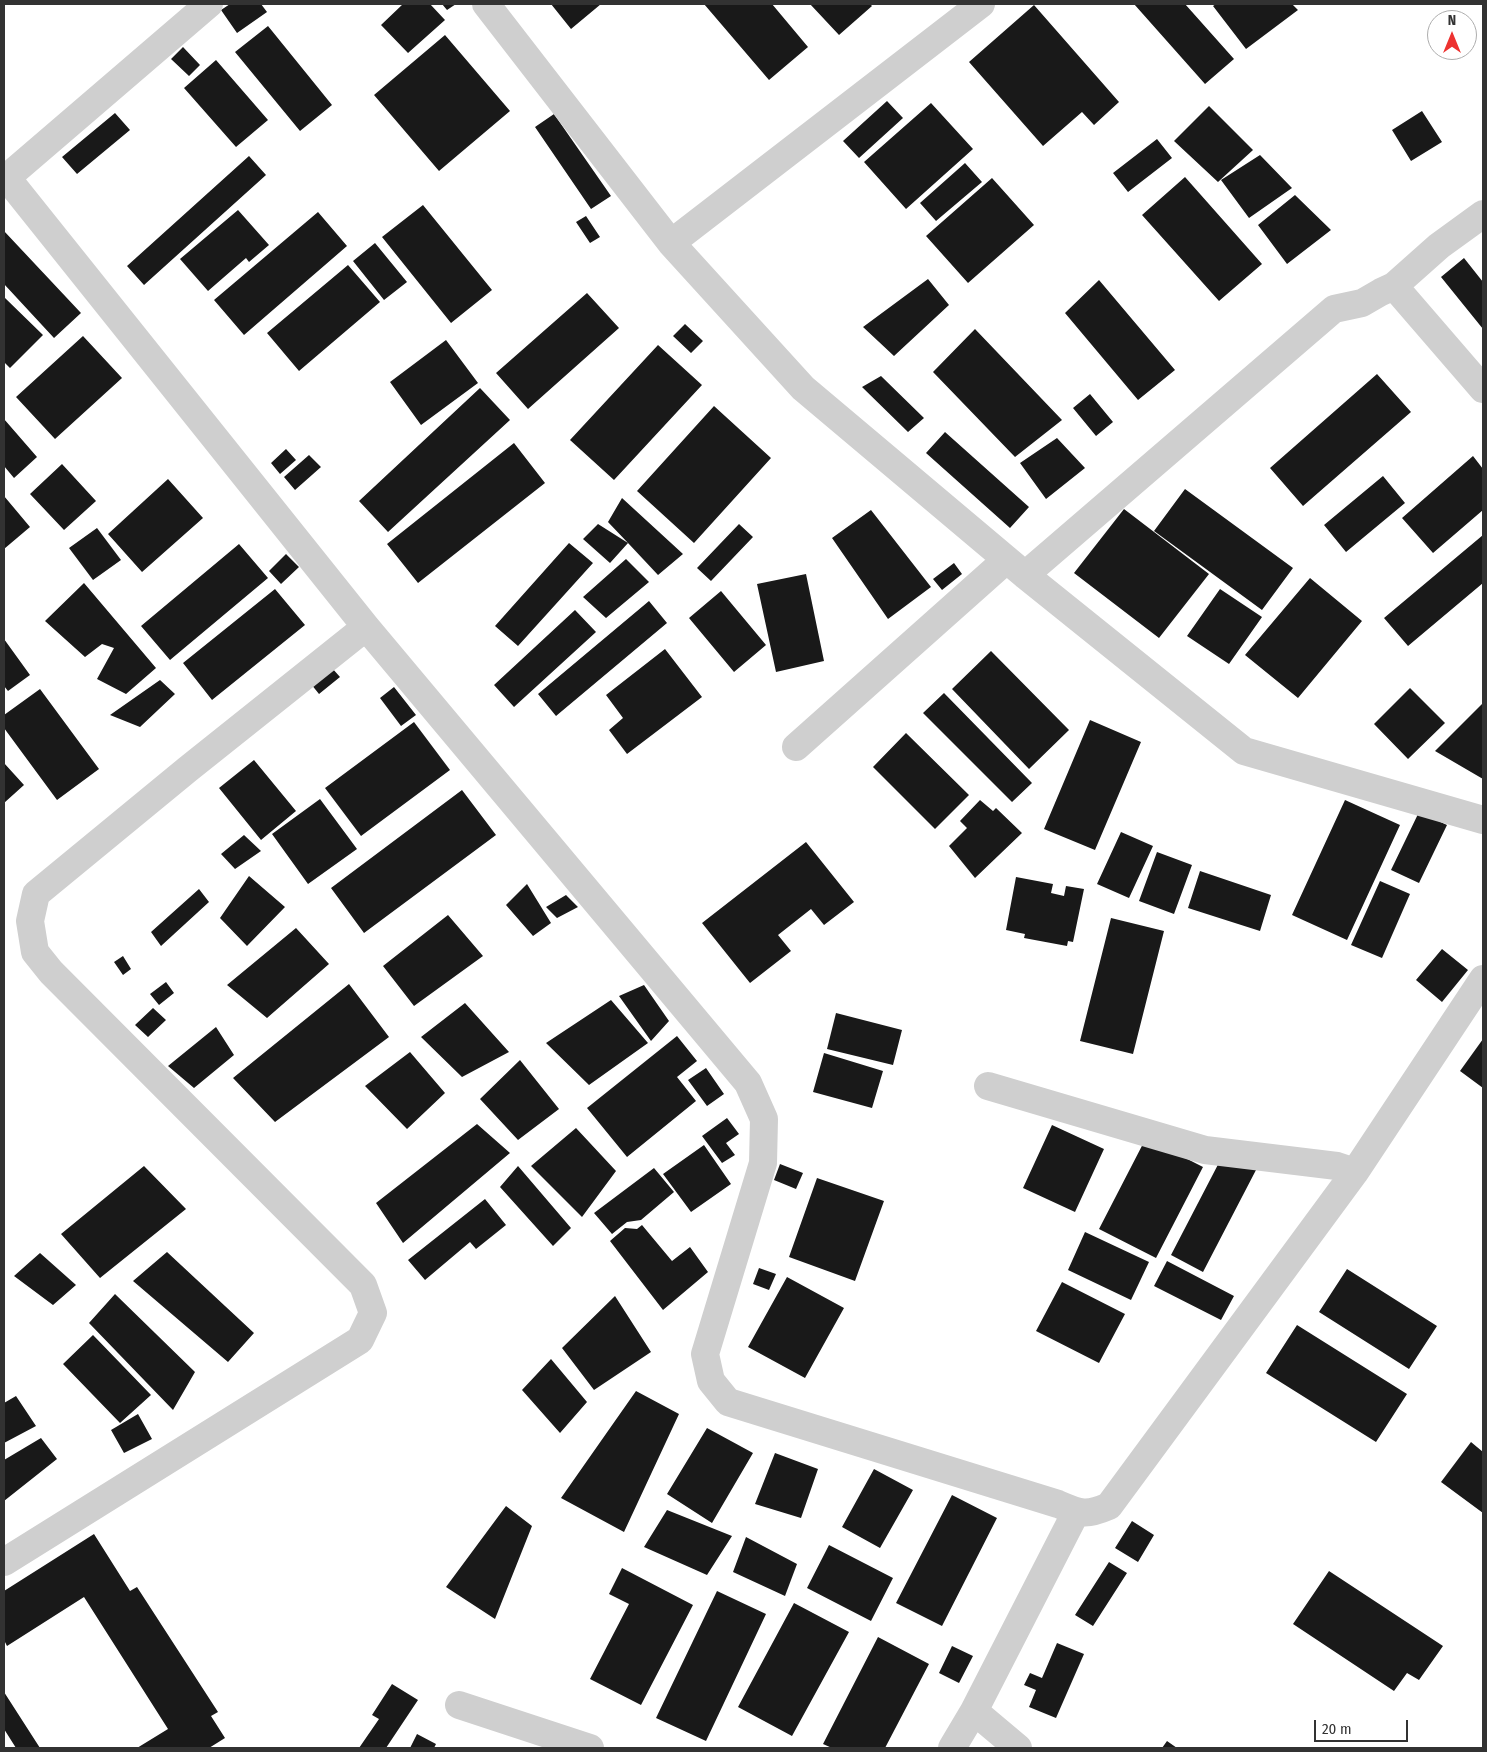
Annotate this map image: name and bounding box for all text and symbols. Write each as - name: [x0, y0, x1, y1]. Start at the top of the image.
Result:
- north arrow: [1427, 10, 1477, 60]
- text: N: [1448, 12, 1456, 29]
- scale bar: [1317, 1710, 1411, 1742]
- text: 20 m: [1322, 1720, 1352, 1738]

